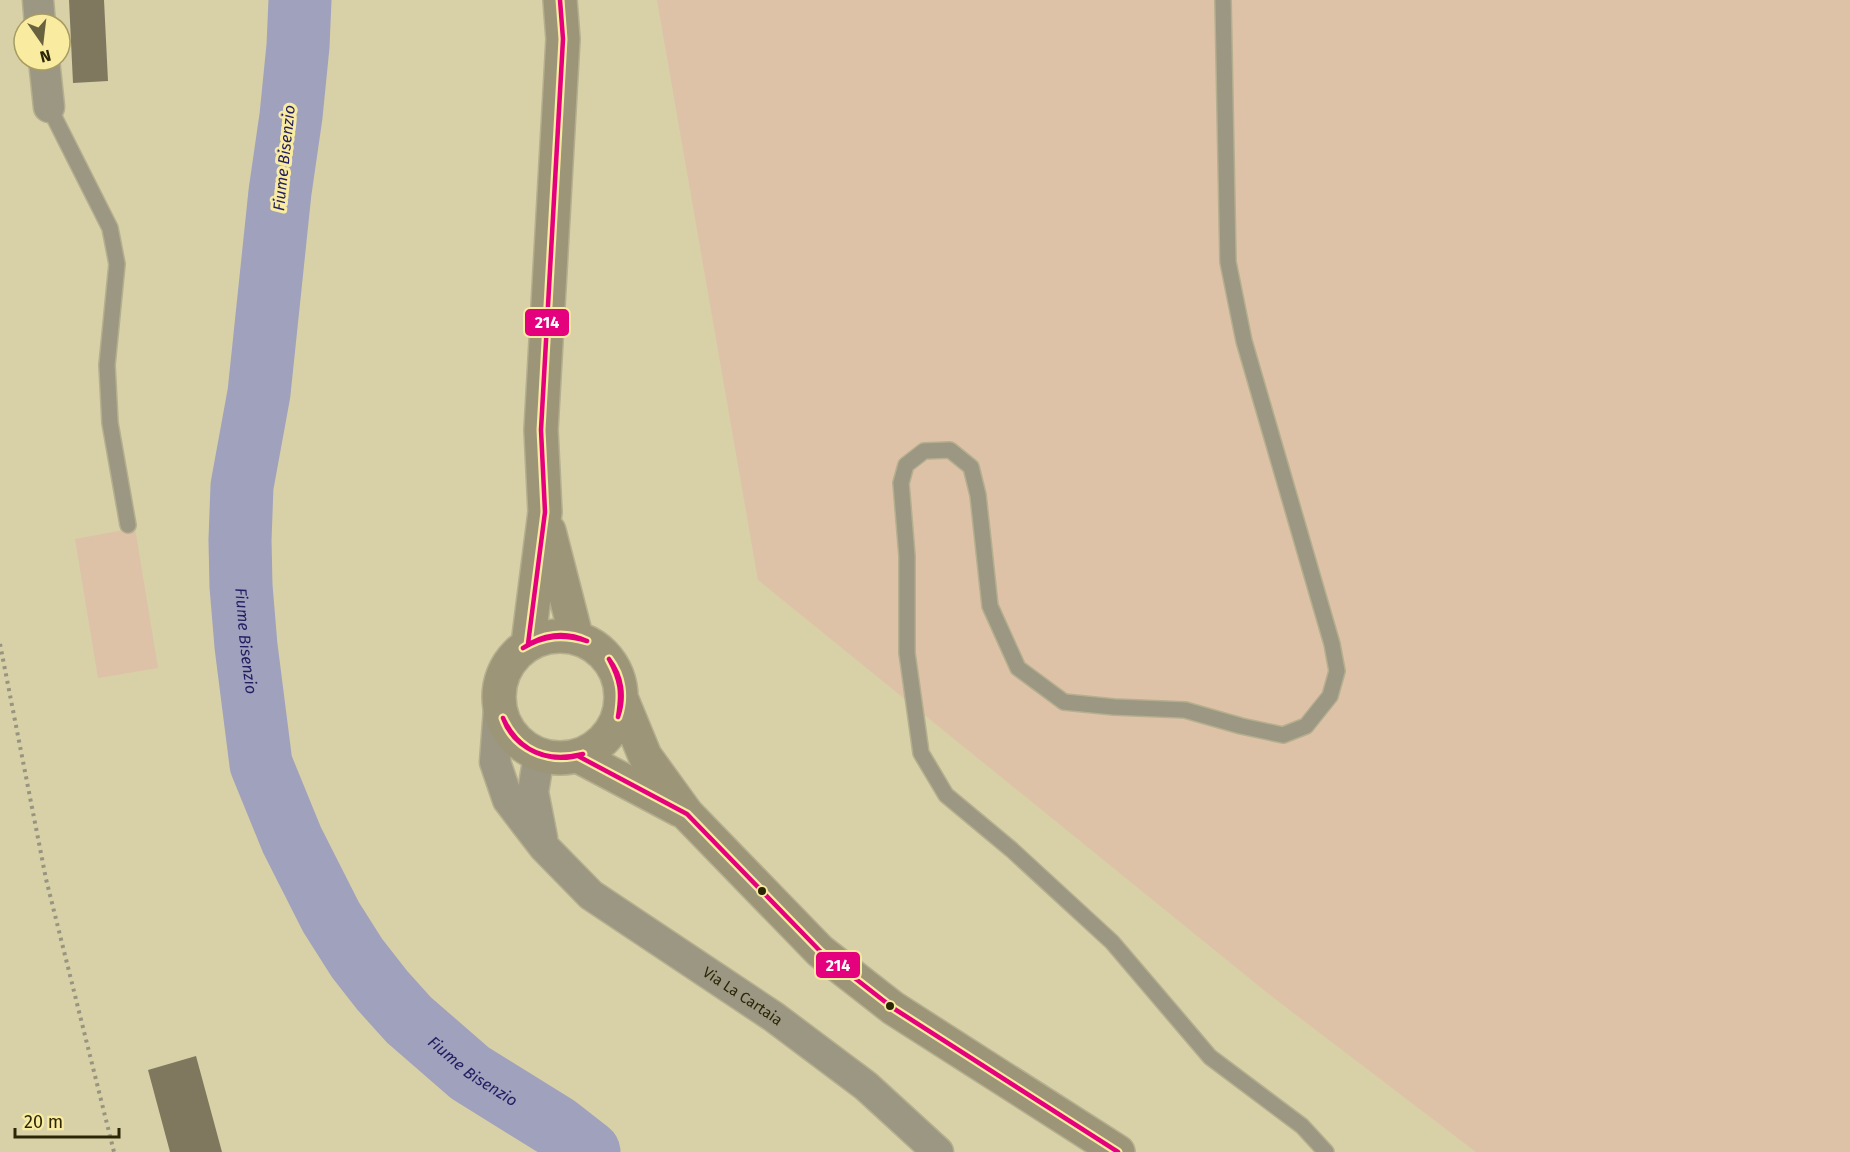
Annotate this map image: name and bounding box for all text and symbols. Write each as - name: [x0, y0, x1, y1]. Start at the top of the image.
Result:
- north arrow: [12, 12, 72, 72]
- text: N: [38, 46, 53, 67]
- water label: Fiume Bisenzio: [269, 104, 299, 212]
- line badge: 214: [524, 308, 570, 337]
- text: 214: [535, 313, 559, 332]
- water label: Fiume Bisenzio: [232, 587, 262, 695]
- unlabelled marker: [756, 885, 768, 897]
- line badge: 214: [815, 951, 861, 979]
- text: 214: [826, 956, 850, 975]
- street label: Via La Cartaia: [699, 963, 786, 1029]
- unlabelled marker: [884, 1000, 896, 1012]
- water label: Fiume Bisenzio: [424, 1032, 521, 1110]
- scale bar: [15, 1101, 118, 1139]
- text: 20 m: [24, 1111, 63, 1133]

